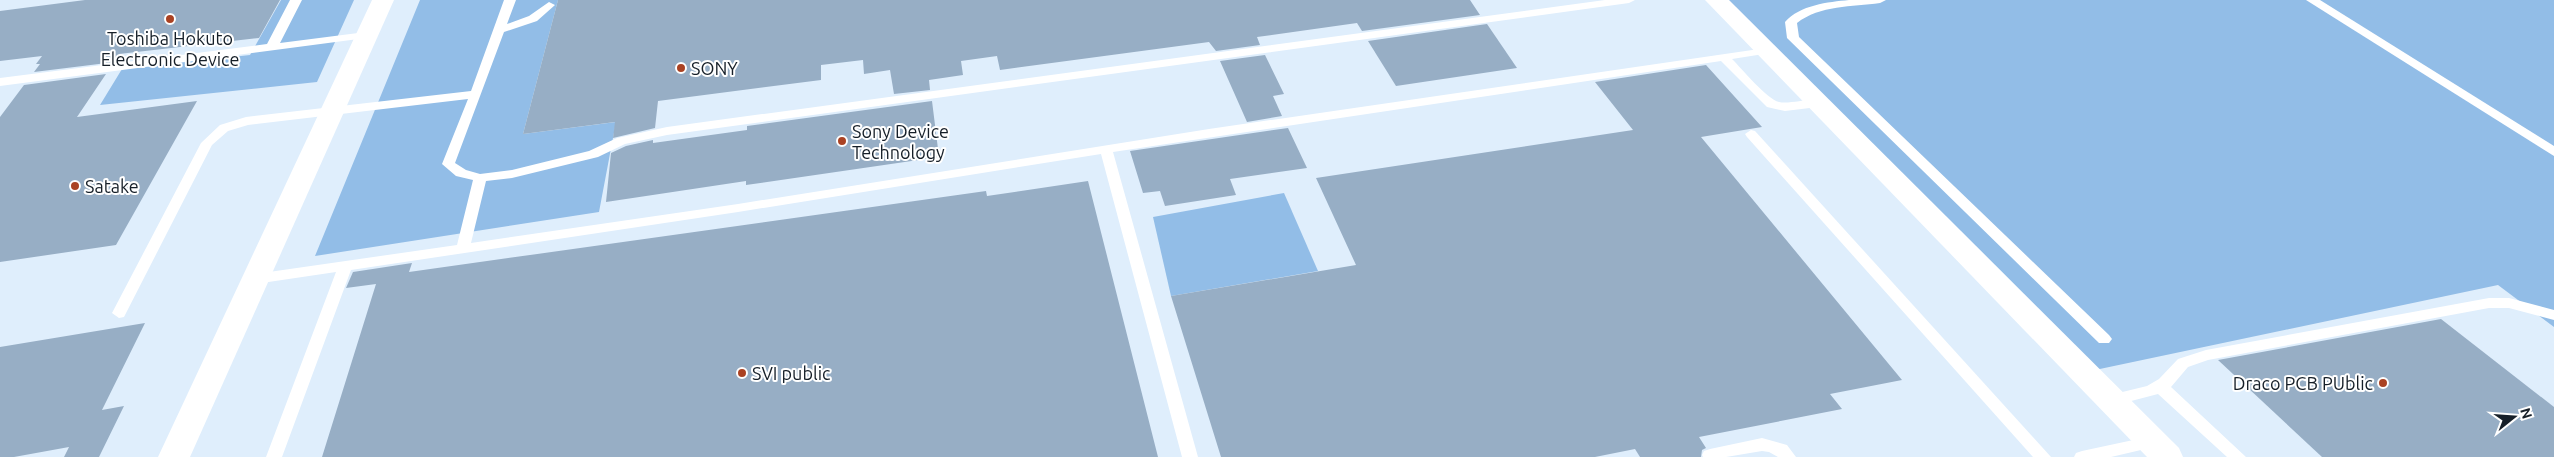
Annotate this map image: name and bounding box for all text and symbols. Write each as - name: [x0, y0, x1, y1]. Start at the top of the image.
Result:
- marker: Toshiba Hokuto Electronic Device: [164, 13, 176, 25]
- place label: Toshiba Hokuto Electronic Device: [101, 28, 239, 69]
- place label: SONY: [691, 58, 738, 78]
- marker: SONY: [675, 62, 687, 74]
- place label: Sony Device Technology: [852, 121, 949, 162]
- marker: Sony Device Technology: [836, 135, 848, 147]
- place label: Satake: [85, 176, 139, 196]
- marker: Satake: [69, 180, 81, 192]
- place label: SVI public: [752, 363, 830, 383]
- marker: SVI public: [736, 367, 748, 379]
- place label: Draco PCB PUblic: [2233, 373, 2373, 393]
- marker: Draco PCB PUblic: [2377, 377, 2389, 389]
- north arrow: [2489, 392, 2539, 442]
- text: N: [2517, 406, 2536, 421]

